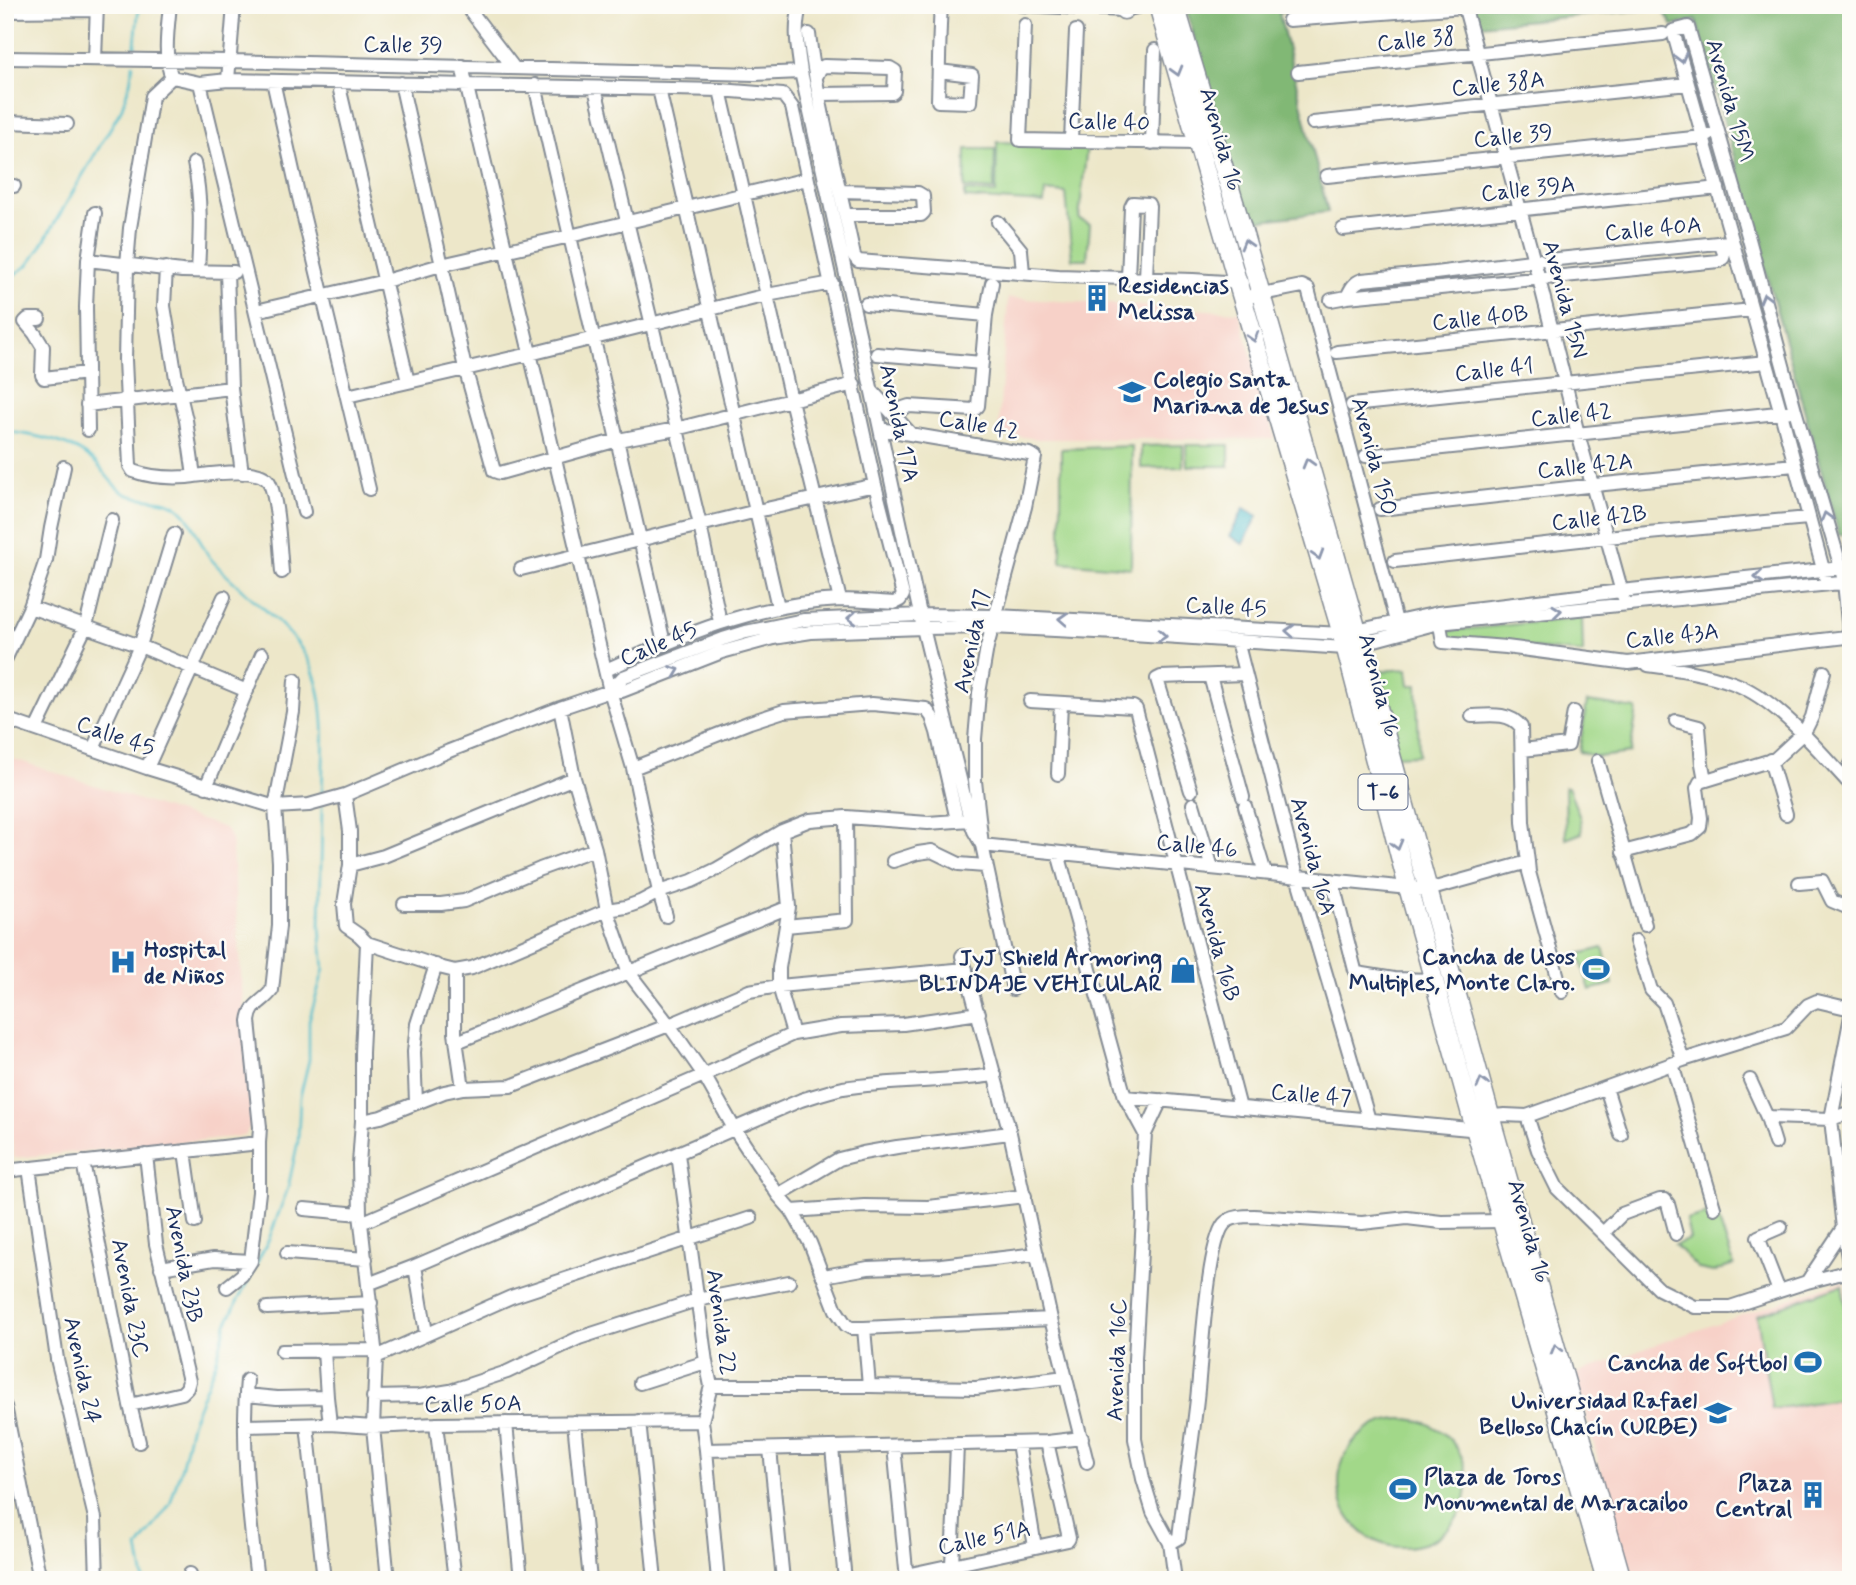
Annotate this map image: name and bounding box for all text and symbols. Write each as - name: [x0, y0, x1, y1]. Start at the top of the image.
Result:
- street label: Calle 38: [1376, 22, 1457, 60]
- street label: Calle 39: [363, 30, 443, 62]
- street label: Avenida 15M: [1697, 36, 1761, 165]
- one-way arrow: [1673, 52, 1687, 64]
- one-way arrow: [1169, 65, 1183, 77]
- street label: Calle 38A: [1450, 65, 1546, 105]
- street label: Avenida 16: [1191, 84, 1249, 195]
- street label: Calle 40: [1067, 107, 1151, 139]
- street label: Calle 39: [1472, 118, 1554, 156]
- street label: Calle 39A: [1479, 170, 1577, 210]
- street label: Calle 40A: [1603, 211, 1703, 249]
- street label: Avenida 15N: [1534, 237, 1594, 362]
- one-way arrow: [1240, 238, 1255, 250]
- place label: Residencias Melissa: [1118, 272, 1229, 328]
- building icon: Residencias Melissa: [1082, 283, 1112, 313]
- one-way arrow: [1759, 292, 1773, 304]
- street label: Calle 40B: [1431, 299, 1530, 339]
- one-way arrow: [1245, 330, 1260, 342]
- street label: Calle 41: [1453, 352, 1535, 390]
- street label: Avenida 17A: [871, 361, 925, 485]
- place label: Colegio Santa Mariana de Jesus: [1153, 366, 1330, 422]
- school or university icon: Colegio Santa Mariana de Jesus: [1117, 377, 1147, 407]
- street label: Avenida 15O: [1343, 394, 1403, 519]
- street label: Calle 42: [1529, 397, 1613, 435]
- street label: Calle 42: [936, 404, 1021, 448]
- street label: Calle 42A: [1536, 447, 1635, 487]
- one-way arrow: [1302, 457, 1317, 469]
- street label: Calle 42B: [1550, 499, 1648, 539]
- one-way arrow: [1820, 511, 1834, 523]
- one-way arrow: [1310, 548, 1325, 560]
- one-way arrow: [1753, 569, 1764, 584]
- street label: Avenida 17: [947, 587, 999, 696]
- street label: Calle 45: [1185, 591, 1267, 625]
- one-way arrow: [1552, 604, 1563, 619]
- one-way arrow: [846, 610, 857, 625]
- one-way arrow: [1057, 611, 1068, 626]
- street label: Calle 45: [615, 615, 702, 675]
- street label: Calle 43A: [1624, 617, 1720, 657]
- one-way arrow: [1285, 623, 1296, 638]
- one-way arrow: [1157, 628, 1168, 643]
- street label: Avenida 16: [1350, 630, 1406, 741]
- one-way arrow: [668, 665, 680, 679]
- street label: Calle 45: [72, 709, 159, 764]
- road number: T-6: [1358, 774, 1408, 810]
- street label: Avenida 16A: [1282, 794, 1342, 919]
- street label: Calle 46: [1155, 828, 1239, 866]
- one-way arrow: [1389, 839, 1403, 851]
- street label: Avenida 16B: [1186, 880, 1246, 1005]
- place label: Hospital de Niños: [144, 936, 226, 992]
- place label: Cancha de Usos Multiples, Monte Claro.: [1349, 943, 1576, 999]
- place label: JyJ Shield Armoring BLINDAJE VEHICULAR: [919, 944, 1162, 1000]
- hospital icon: Hospital de Niños: [108, 947, 138, 977]
- sports icon: Cancha de Usos Multiples, Monte Claro.: [1581, 954, 1611, 984]
- shop icon: JyJ Shield Armoring BLINDAJE VEHICULAR: [1168, 955, 1198, 985]
- one-way arrow: [1475, 1077, 1490, 1089]
- street label: Calle 47: [1269, 1078, 1352, 1114]
- street label: Avenida 16: [1499, 1176, 1557, 1287]
- street label: Avenida 23B: [157, 1203, 209, 1326]
- street label: Avenida 23C: [103, 1236, 155, 1361]
- street label: Avenida 22: [698, 1267, 742, 1377]
- street label: Avenida 16C: [1101, 1298, 1135, 1422]
- street label: Avenida 24: [55, 1314, 107, 1427]
- one-way arrow: [1550, 1343, 1565, 1355]
- sports icon: Cancha de Softbol: [1793, 1347, 1823, 1377]
- place label: Cancha de Softbol: [1607, 1349, 1787, 1379]
- place label: Universidad Rafael Belloso Chacín (URBE): [1479, 1387, 1698, 1443]
- street label: Calle 50A: [424, 1389, 522, 1421]
- school or university icon: Universidad Rafael Belloso Chacín (URBE): [1703, 1398, 1733, 1428]
- place label: Plaza de Toros Monumental de Maracaibo: [1424, 1463, 1688, 1519]
- place label: Plaza Central: [1715, 1469, 1792, 1525]
- sports icon: Plaza de Toros Monumental de Maracaibo: [1388, 1474, 1418, 1504]
- building icon: Plaza Central: [1798, 1480, 1828, 1510]
- street label: Calle 51A: [935, 1514, 1034, 1563]

